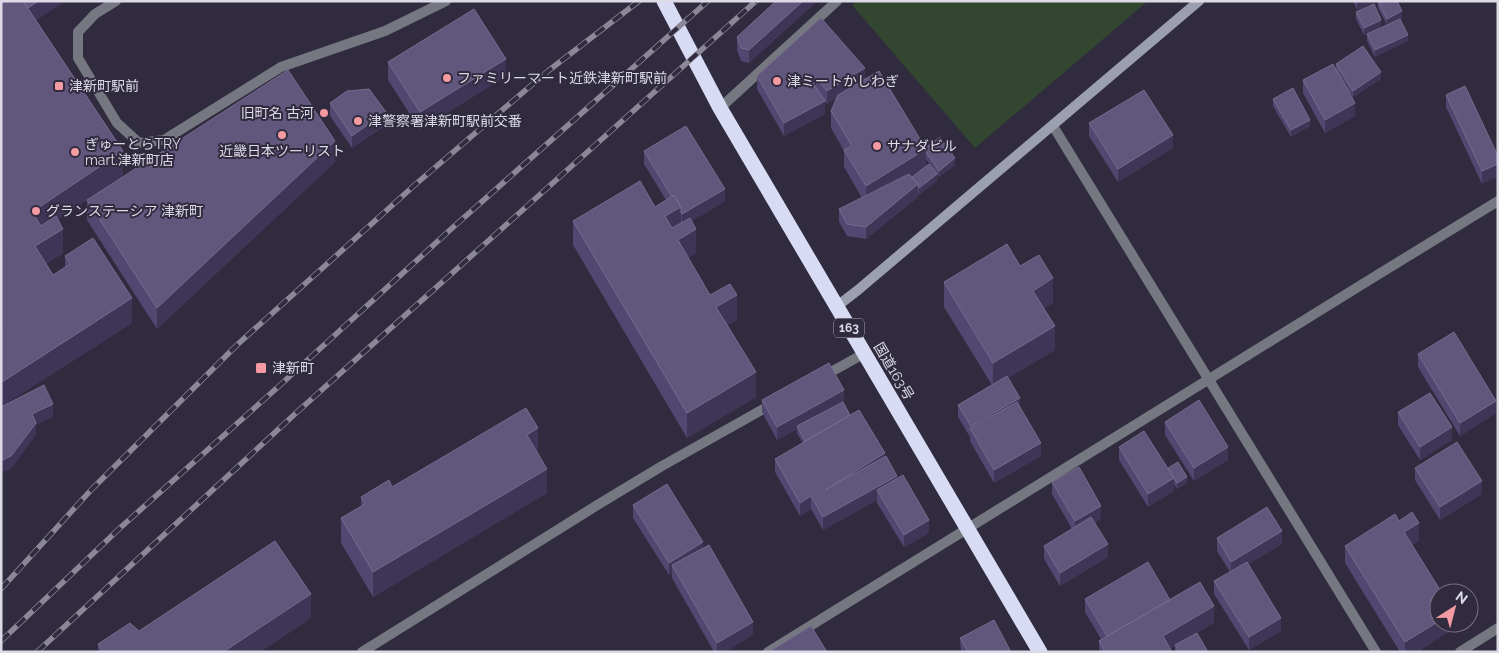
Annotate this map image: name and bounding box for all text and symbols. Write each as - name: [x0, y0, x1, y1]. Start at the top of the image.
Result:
- place label: ファミリーマート近鉄津新町駅前: [457, 70, 667, 86]
- marker: ファミリーマート近鉄津新町駅前: [441, 72, 453, 84]
- place label: 津ミートかしわぎ: [787, 73, 899, 89]
- marker: 津ミートかしわぎ: [771, 75, 783, 87]
- place label: 津新町駅前: [69, 78, 139, 94]
- marker: 津新町駅前: [53, 80, 65, 92]
- place label: 旧町名 古河: [240, 105, 314, 121]
- marker: 旧町名 古河: [318, 107, 330, 119]
- place label: 津警察署津新町駅前交番: [368, 113, 522, 129]
- marker: 津警察署津新町駅前交番: [352, 115, 364, 127]
- marker: 近畿日本ツーリスト: [276, 129, 288, 141]
- place label: ぎゅーとらTRY mart.津新町店: [85, 136, 181, 168]
- place label: サナダビル: [887, 138, 957, 154]
- marker: サナダビル: [871, 140, 883, 152]
- place label: 近畿日本ツーリスト: [219, 143, 345, 159]
- marker: ぎゅーとらTRY mart.津新町店: [69, 146, 81, 158]
- place label: グランステーシア 津新町: [46, 203, 203, 219]
- marker: グランステーシア 津新町: [30, 205, 42, 217]
- road number: 163: [834, 318, 864, 338]
- street label: 国道163号: [871, 339, 917, 403]
- place label: 津新町: [272, 360, 314, 376]
- marker: 津新町: [254, 361, 268, 375]
- north arrow: [1429, 583, 1479, 633]
- text: N: [1453, 588, 1471, 607]

